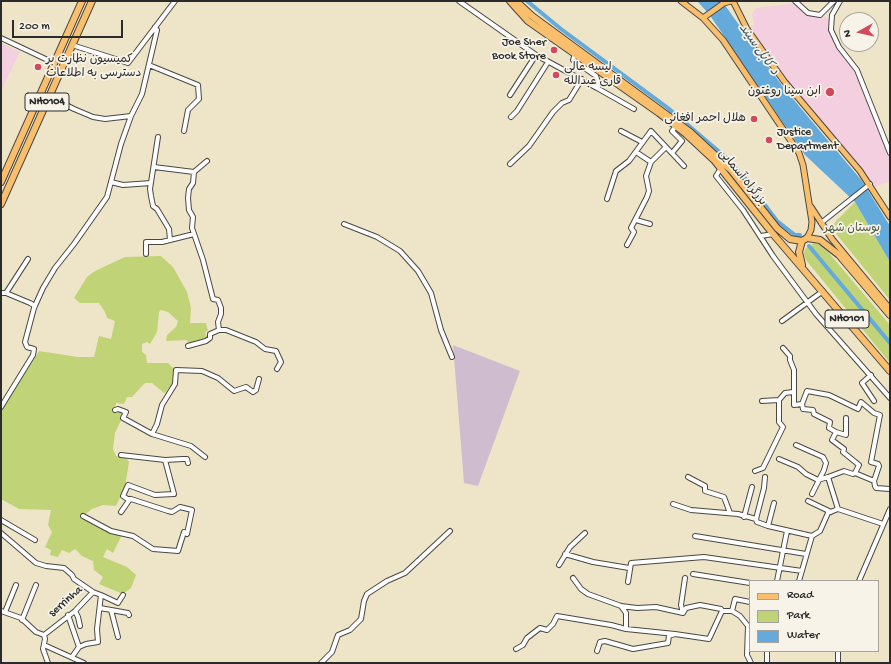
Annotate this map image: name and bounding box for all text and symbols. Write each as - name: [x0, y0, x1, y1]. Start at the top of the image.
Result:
- scale bar: [14, 12, 125, 38]
- north arrow: [839, 12, 879, 52]
- text: 200 m: [19, 20, 50, 34]
- water label: د کابل سيند: [735, 21, 781, 79]
- text: N: [842, 29, 855, 38]
- place label: Joe Sher Book Store: [492, 36, 546, 64]
- marker: Joe Sher Book Store: [549, 45, 559, 55]
- place label: کمیسیون نظارت بر دسترسی به اطلاعات: [46, 53, 141, 81]
- place label: لیسه عالی قاری عبدالله: [564, 61, 621, 89]
- marker: کمیسیون نظارت بر دسترسی به اطلاعات: [33, 62, 43, 72]
- marker: لیسه عالی قاری عبدالله: [551, 70, 561, 80]
- place label: ابن سینا روغتون: [748, 85, 821, 99]
- marker: ابن سینا روغتون: [824, 86, 836, 98]
- road number: NH0104: [25, 93, 69, 111]
- place label: هلال احمر افغانی: [664, 112, 746, 126]
- marker: هلال احمر افغانی: [749, 114, 759, 124]
- place label: Justice Department: [777, 126, 838, 154]
- marker: Justice Department: [764, 135, 774, 145]
- street label: بزرگراه آسمایی: [715, 147, 769, 209]
- park label: بوستان شهر: [824, 222, 880, 236]
- road number: NH0101: [825, 310, 869, 328]
- legend: [749, 580, 879, 652]
- street label: serrinha: [46, 583, 86, 621]
- text: Road: [787, 589, 813, 603]
- text: Park: [787, 609, 810, 623]
- text: Water: [787, 629, 819, 643]

